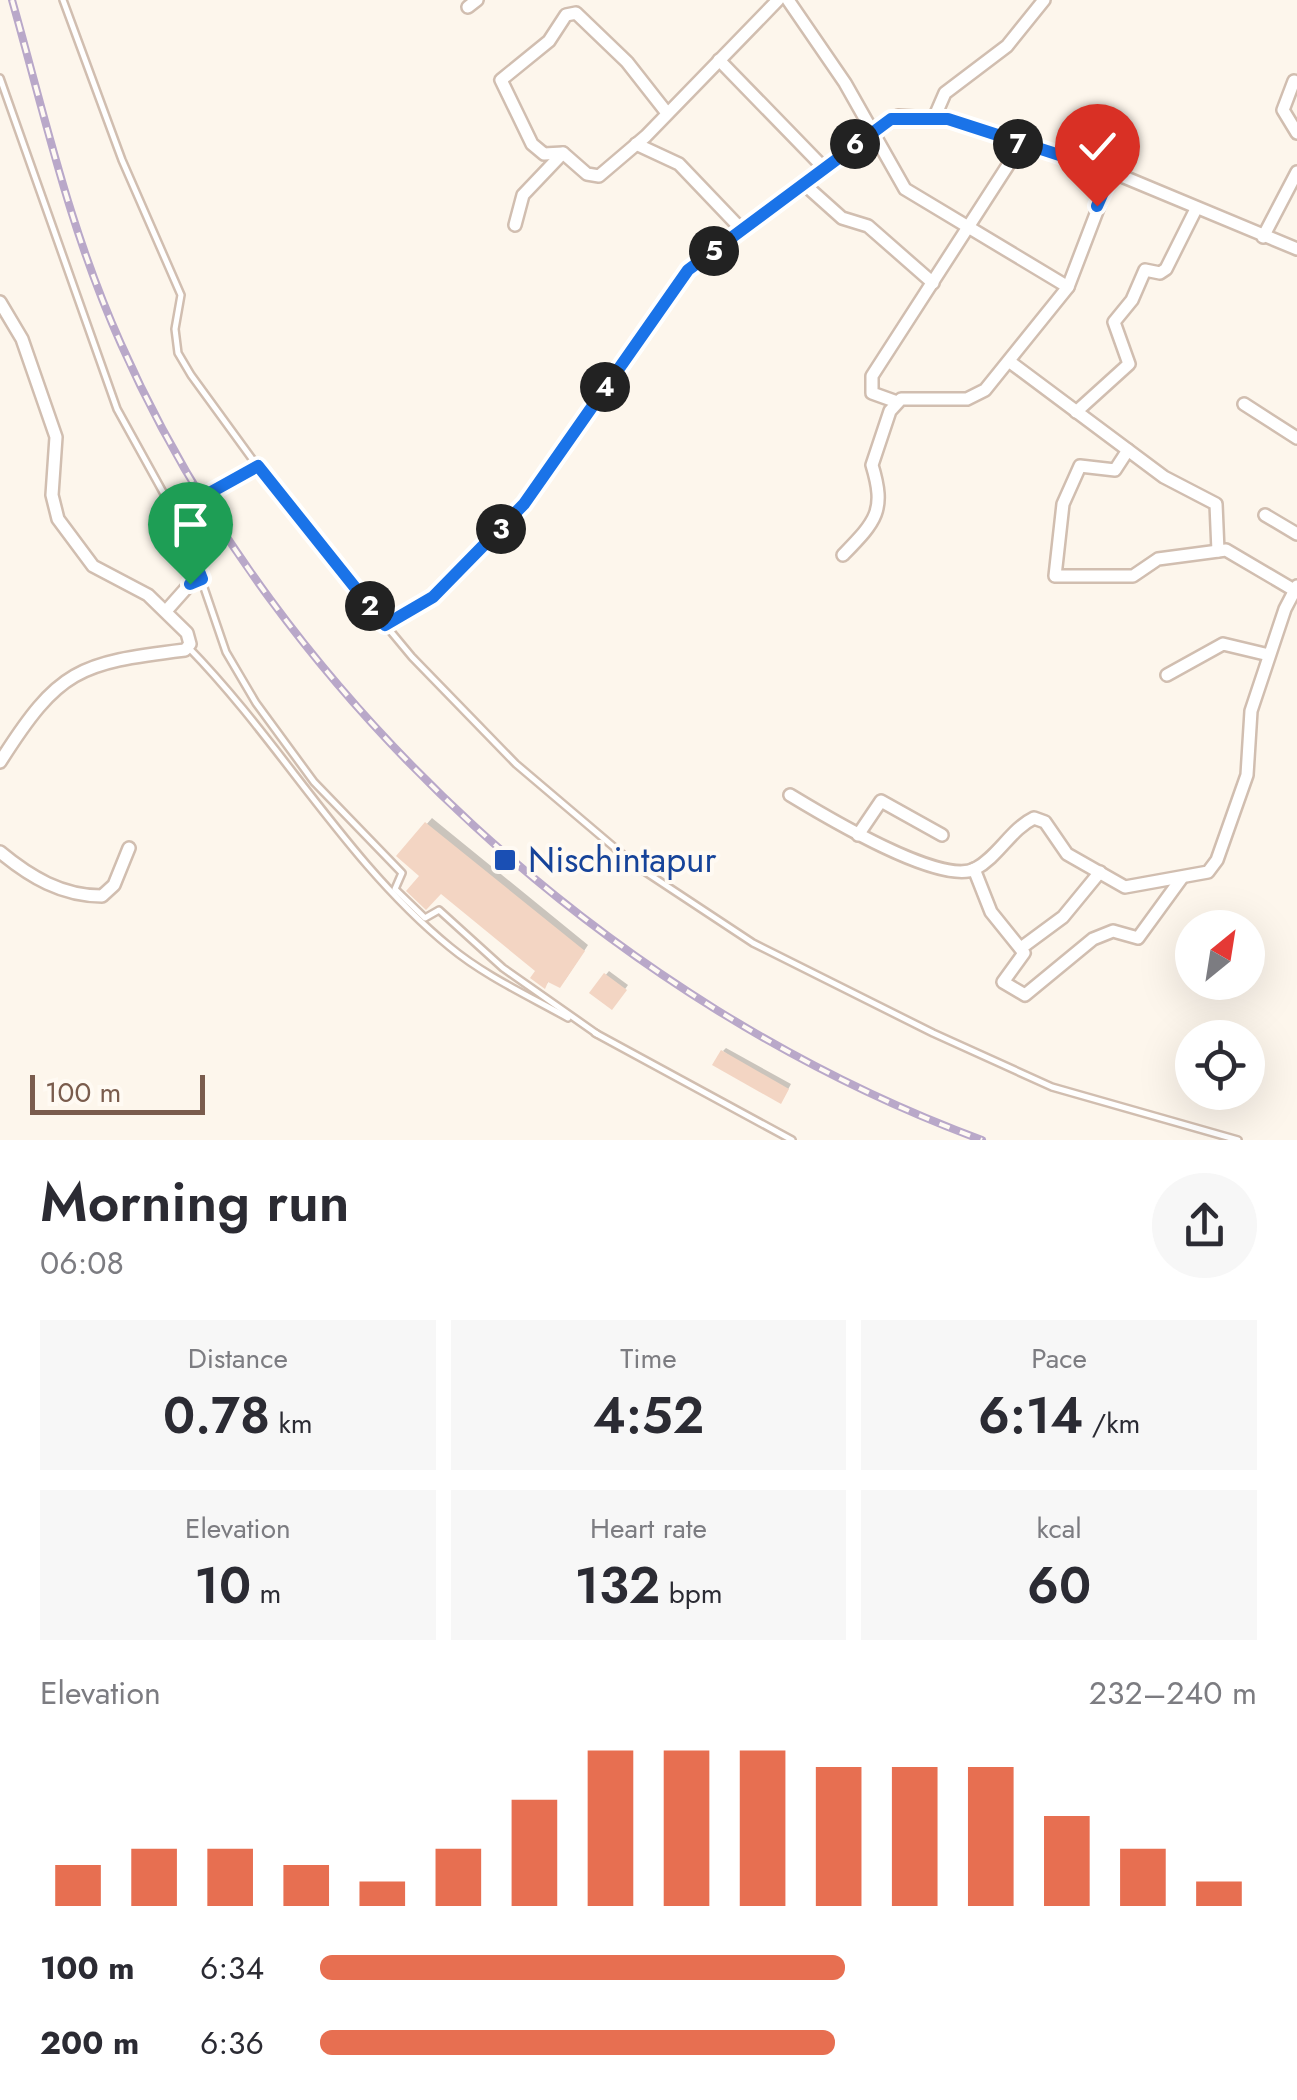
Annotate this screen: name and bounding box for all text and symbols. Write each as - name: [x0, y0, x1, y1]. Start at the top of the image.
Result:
- pin: [1055, 104, 1140, 207]
- pin: 6: [830, 119, 880, 169]
- pin: 7: [993, 119, 1043, 169]
- icon: check: [1070, 119, 1125, 174]
- text: 6: [846, 123, 864, 164]
- text: 7: [1010, 123, 1026, 164]
- pin: 5: [689, 226, 739, 276]
- text: 5: [705, 230, 723, 271]
- pin: 4: [580, 362, 630, 412]
- text: 4: [595, 366, 615, 407]
- pin: [148, 482, 233, 585]
- icon: arrive: [163, 497, 218, 552]
- pin: 3: [476, 504, 526, 554]
- text: 3: [492, 508, 510, 549]
- pin: 2: [345, 581, 395, 631]
- text: 2: [361, 585, 379, 626]
- place label: Nischintapur: [528, 835, 716, 885]
- marker: Nischintapur: [492, 847, 518, 873]
- north arrow: [1175, 910, 1265, 1000]
- map controls: [1175, 910, 1265, 1110]
- button: locate: [1175, 1020, 1265, 1110]
- scale bar: [30, 1070, 205, 1114]
- text: 100 m: [45, 1072, 121, 1113]
- text: Morning run: [40, 1162, 350, 1242]
- button: share: [1152, 1173, 1257, 1278]
- text: 06:08: [40, 1240, 124, 1286]
- text: Distance: [188, 1338, 288, 1379]
- text: Time: [620, 1338, 677, 1379]
- text: Pace: [1031, 1338, 1087, 1379]
- text: 0.78: [163, 1379, 270, 1452]
- text: 4:52: [593, 1379, 704, 1452]
- text: 6:14: [978, 1379, 1083, 1452]
- text: km: [270, 1403, 313, 1444]
- text: /km: [1083, 1403, 1140, 1444]
- text: Elevation: [185, 1508, 291, 1549]
- text: Heart rate: [590, 1508, 707, 1549]
- text: kcal: [1037, 1508, 1082, 1549]
- text: 10: [194, 1549, 251, 1622]
- text: 132: [574, 1549, 660, 1622]
- text: 60: [1027, 1549, 1091, 1622]
- text: m: [251, 1573, 281, 1614]
- text: bpm: [660, 1573, 723, 1614]
- text: Elevation: [40, 1670, 161, 1716]
- text: 232–240 m: [1089, 1670, 1257, 1716]
- text: 100 m: [40, 1945, 135, 1991]
- text: 6:34: [200, 1945, 264, 1991]
- text: 200 m: [40, 2020, 139, 2066]
- text: 6:36: [200, 2020, 264, 2066]

